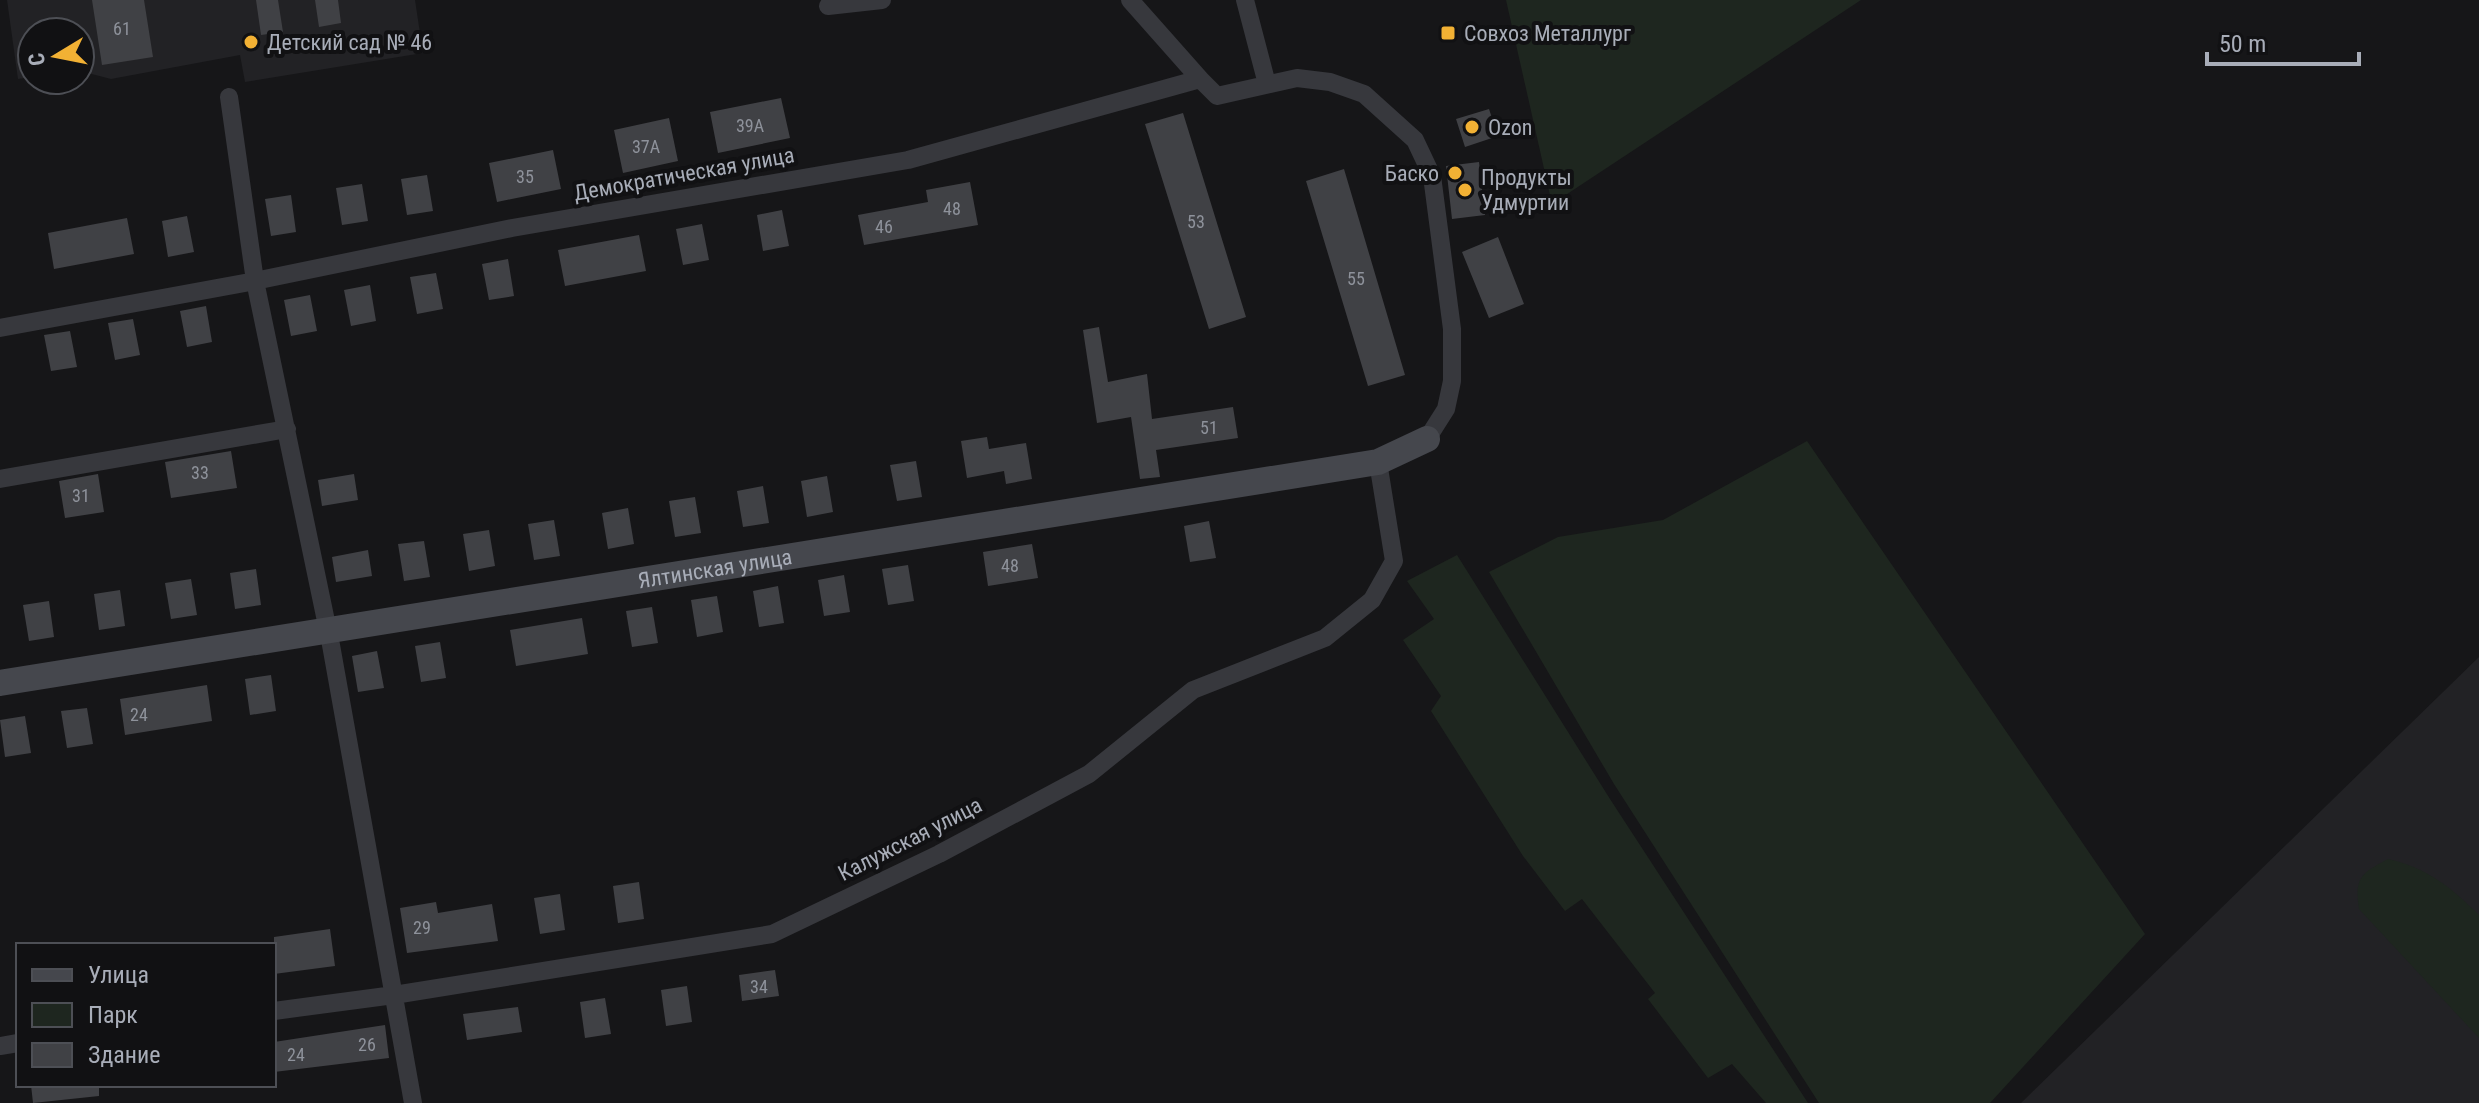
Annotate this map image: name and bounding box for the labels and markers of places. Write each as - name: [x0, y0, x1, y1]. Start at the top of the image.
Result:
- place label: Совхоз Металлург: [1464, 21, 1631, 46]
- marker: Совхоз Металлург: [1439, 24, 1457, 42]
- place label: Детский сад № 46: [267, 30, 432, 55]
- marker: Детский сад № 46: [242, 33, 260, 51]
- place label: Ozon: [1488, 115, 1532, 140]
- marker: Ozon: [1463, 118, 1481, 136]
- place label: Баско: [1385, 161, 1439, 186]
- marker: Баско: [1446, 164, 1464, 182]
- place label: Продукты Удмуртии: [1481, 165, 1572, 215]
- marker: Продукты Удмуртии: [1456, 181, 1474, 199]

